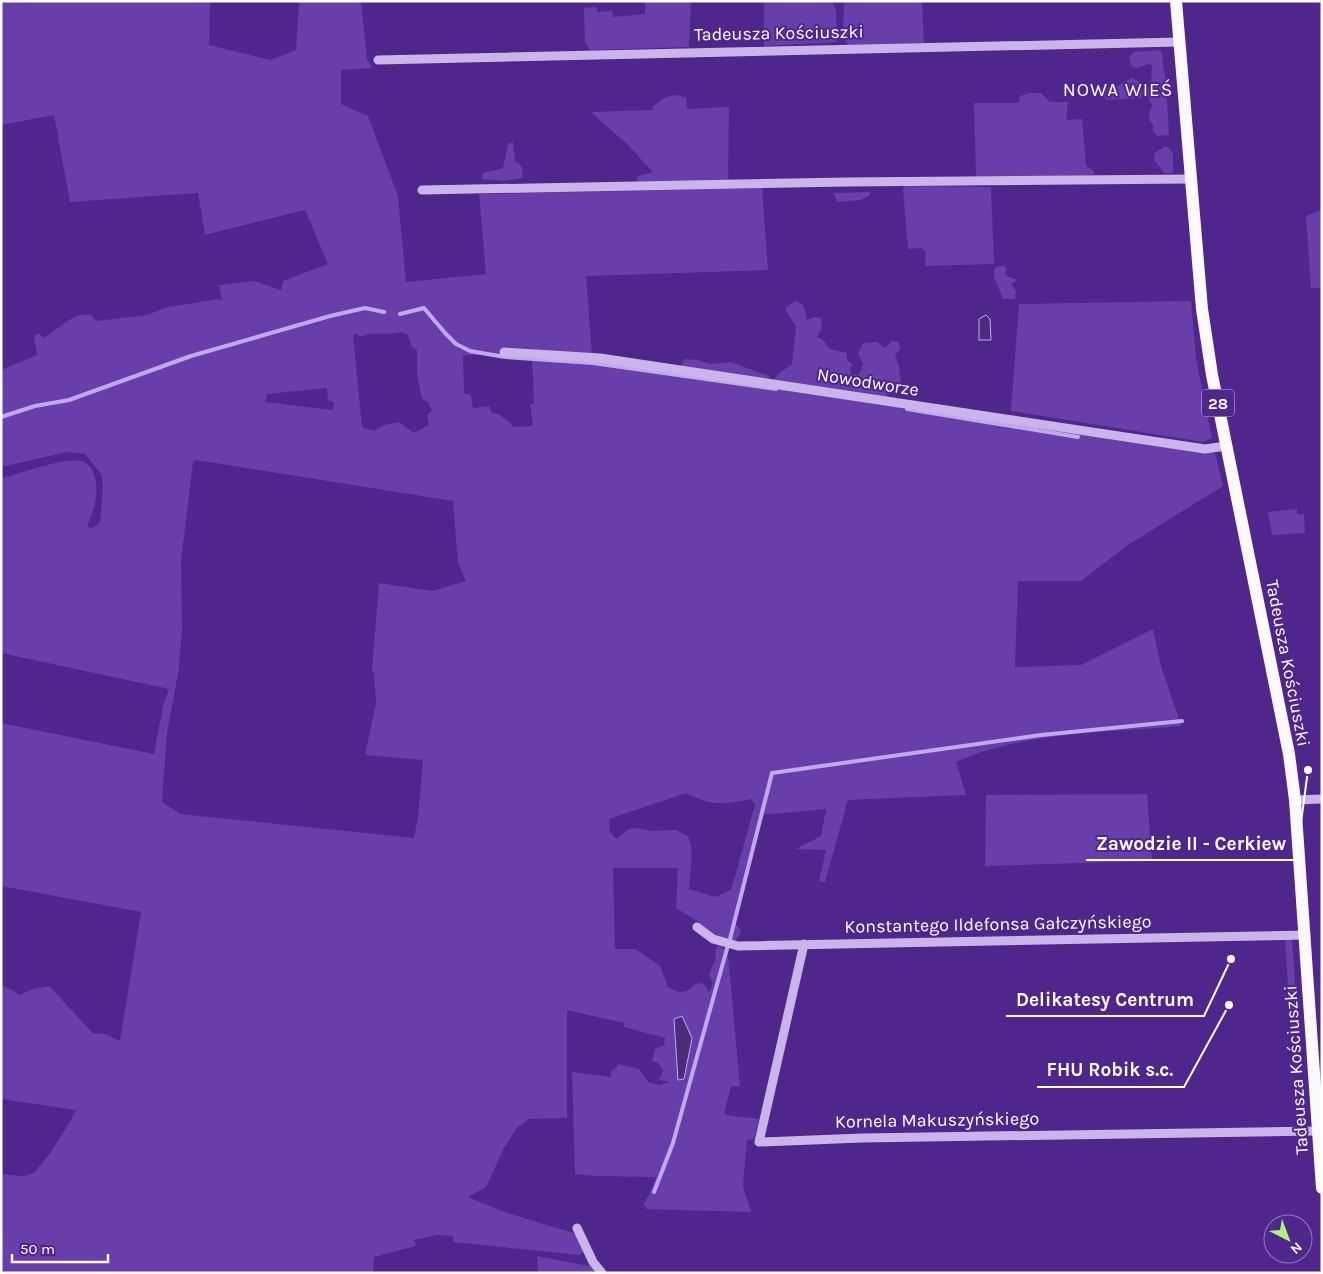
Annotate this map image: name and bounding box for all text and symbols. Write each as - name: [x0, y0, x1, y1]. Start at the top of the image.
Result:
- street label: Tadeusza Kościuszki: [694, 21, 864, 45]
- district label: NOWA WIEŚ: [1063, 78, 1173, 101]
- street label: Nowodworze: [815, 363, 921, 401]
- road number: 28: [1202, 389, 1234, 416]
- street label: Tadeusza Kościuszki: [1261, 578, 1315, 748]
- callout: Zawodzie II - Cerkiew: [1086, 826, 1296, 860]
- text: Zawodzie II - Cerkiew: [1096, 833, 1287, 855]
- street label: Konstantego Ildefonsa Gałczyńskiego: [844, 910, 1152, 938]
- callout: Delikatesy Centrum: [1006, 982, 1204, 1016]
- street label: Tadeusza Kościuszki: [1279, 985, 1313, 1155]
- text: Delikatesy Centrum: [1016, 989, 1194, 1011]
- callout: FHU Robik s.c.: [1037, 1053, 1184, 1087]
- text: FHU Robik s.c.: [1047, 1059, 1173, 1081]
- street label: Kornela Makuszyńskiego: [835, 1107, 1039, 1133]
- north arrow: [1263, 1214, 1313, 1264]
- scale bar: [12, 1232, 109, 1264]
- text: N: [1287, 1239, 1306, 1258]
- text: 50 m: [20, 1240, 55, 1258]

